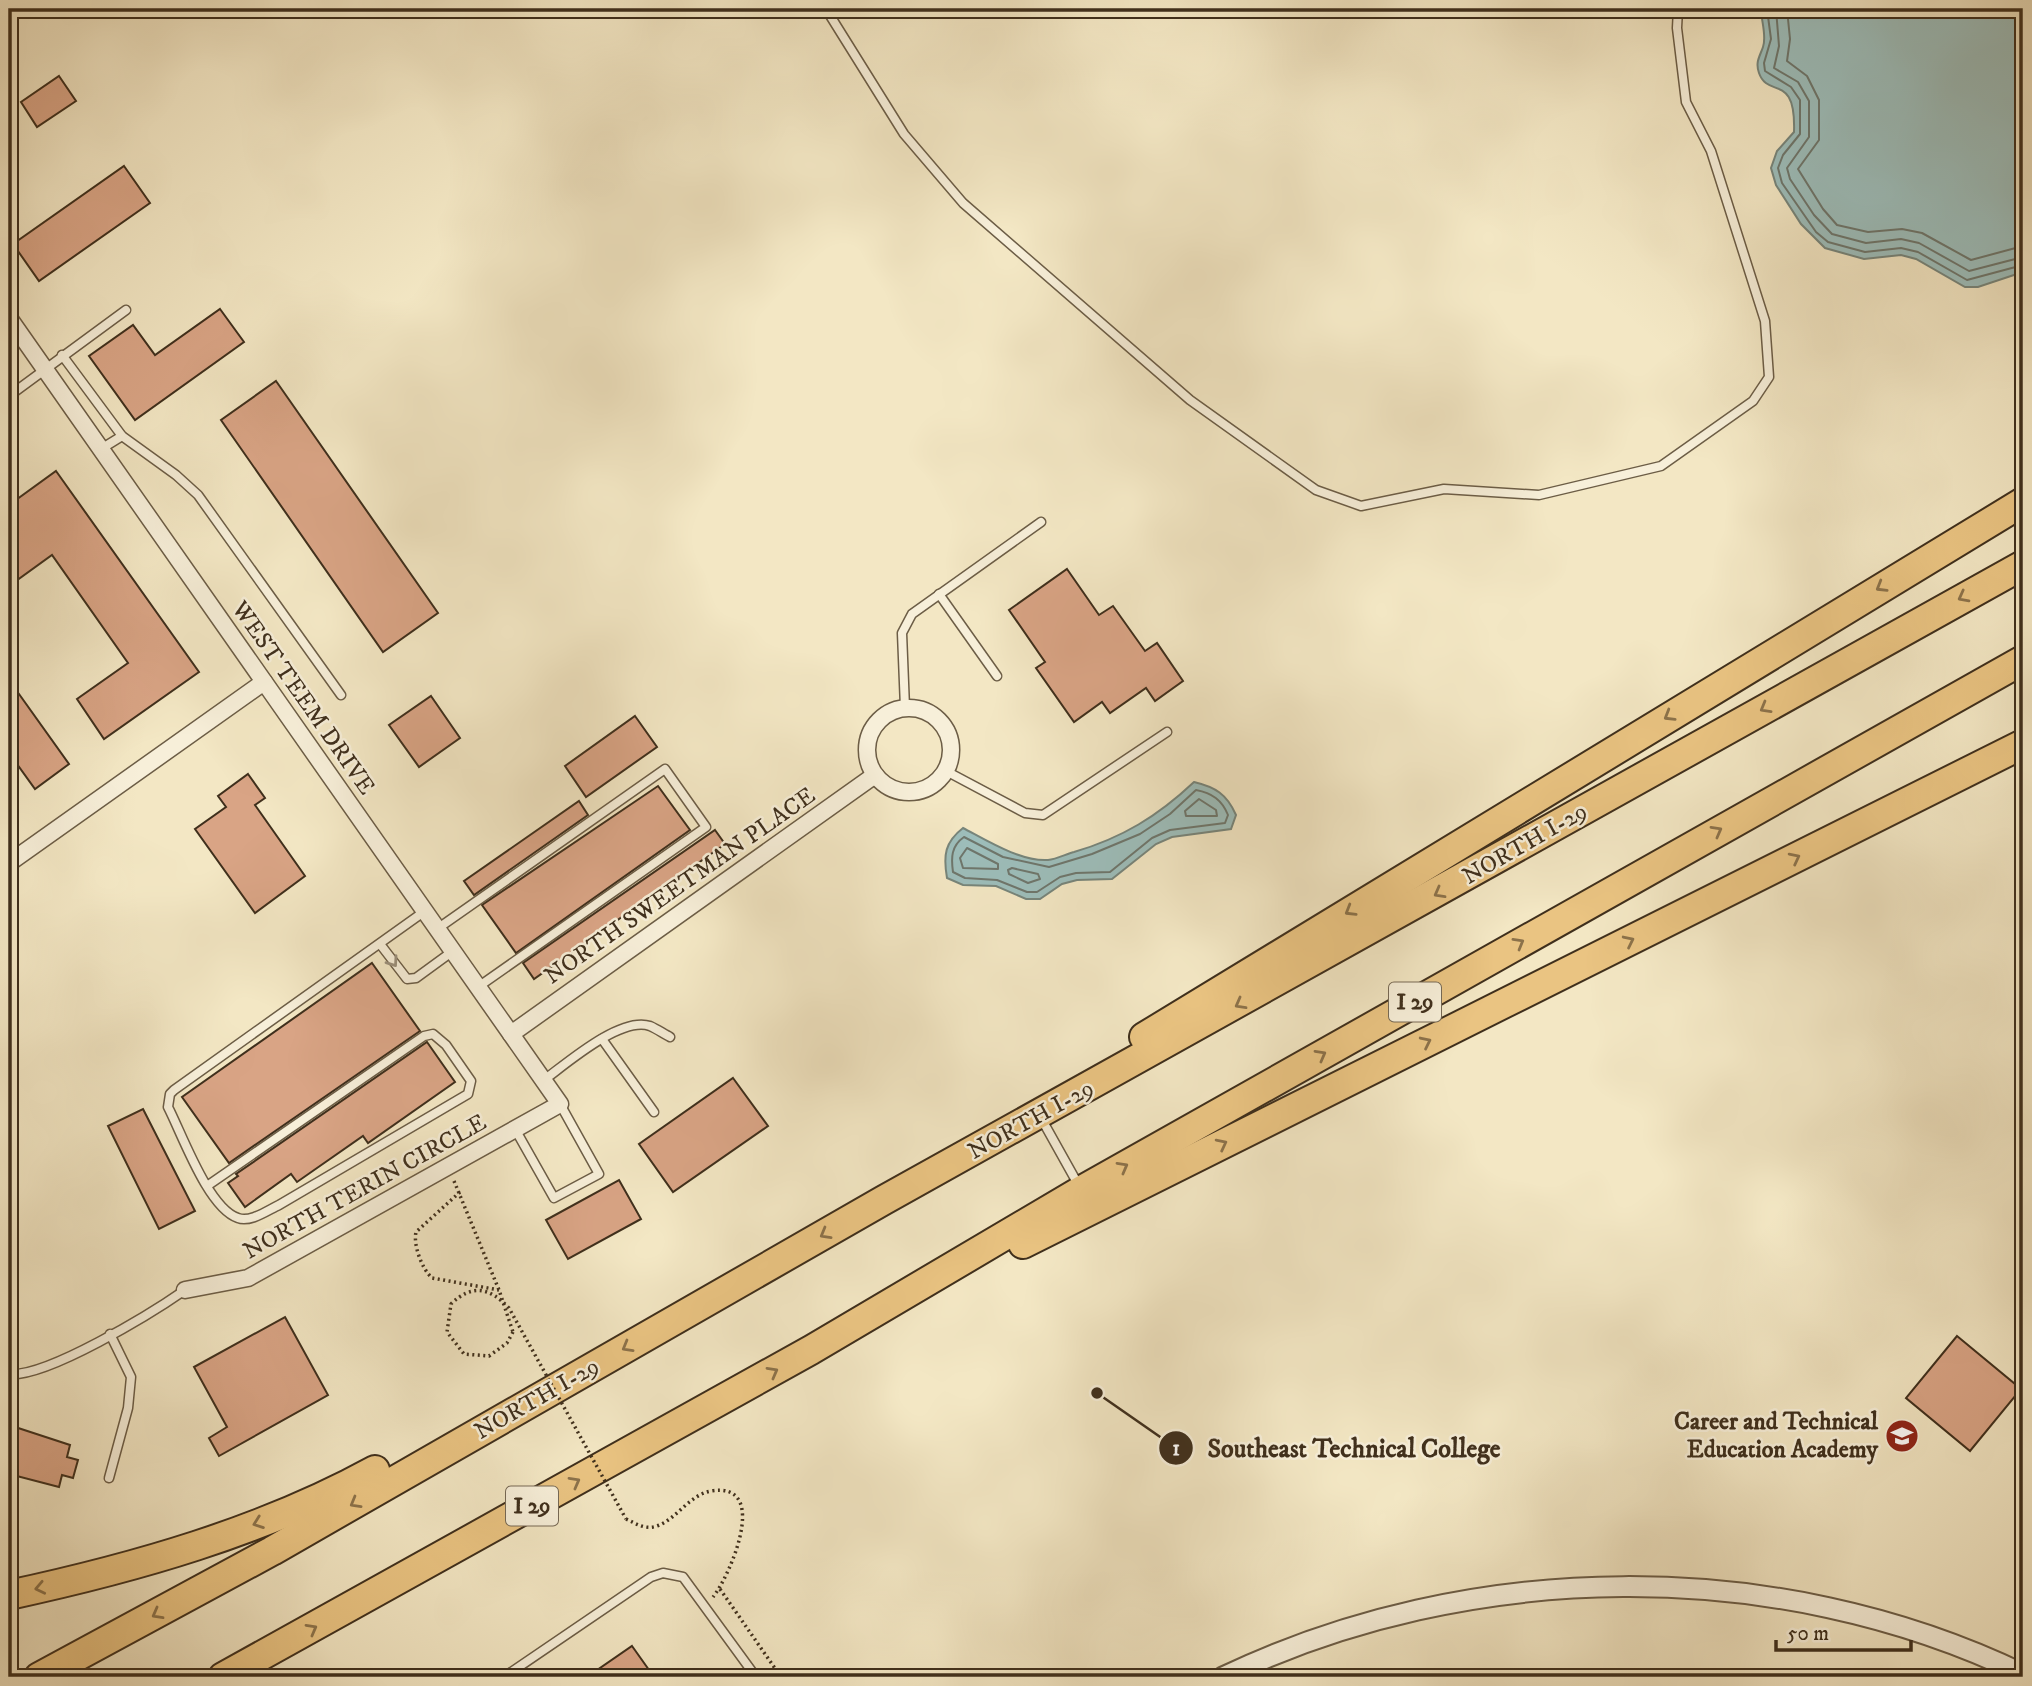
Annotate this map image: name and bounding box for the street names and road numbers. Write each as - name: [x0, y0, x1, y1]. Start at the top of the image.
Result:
- street label: WEST TEEM DRIVE: [224, 594, 381, 801]
- street label: NORTH SWEETMAN PLACE: [539, 781, 821, 991]
- street label: NORTH I-29: [1457, 796, 1593, 892]
- road number: I 29: [1389, 982, 1441, 1021]
- street label: NORTH I-29: [963, 1073, 1099, 1167]
- street label: NORTH TERIN CIRCLE: [238, 1108, 492, 1266]
- street label: NORTH I-29: [469, 1351, 605, 1447]
- road number: I 29: [506, 1486, 558, 1526]

